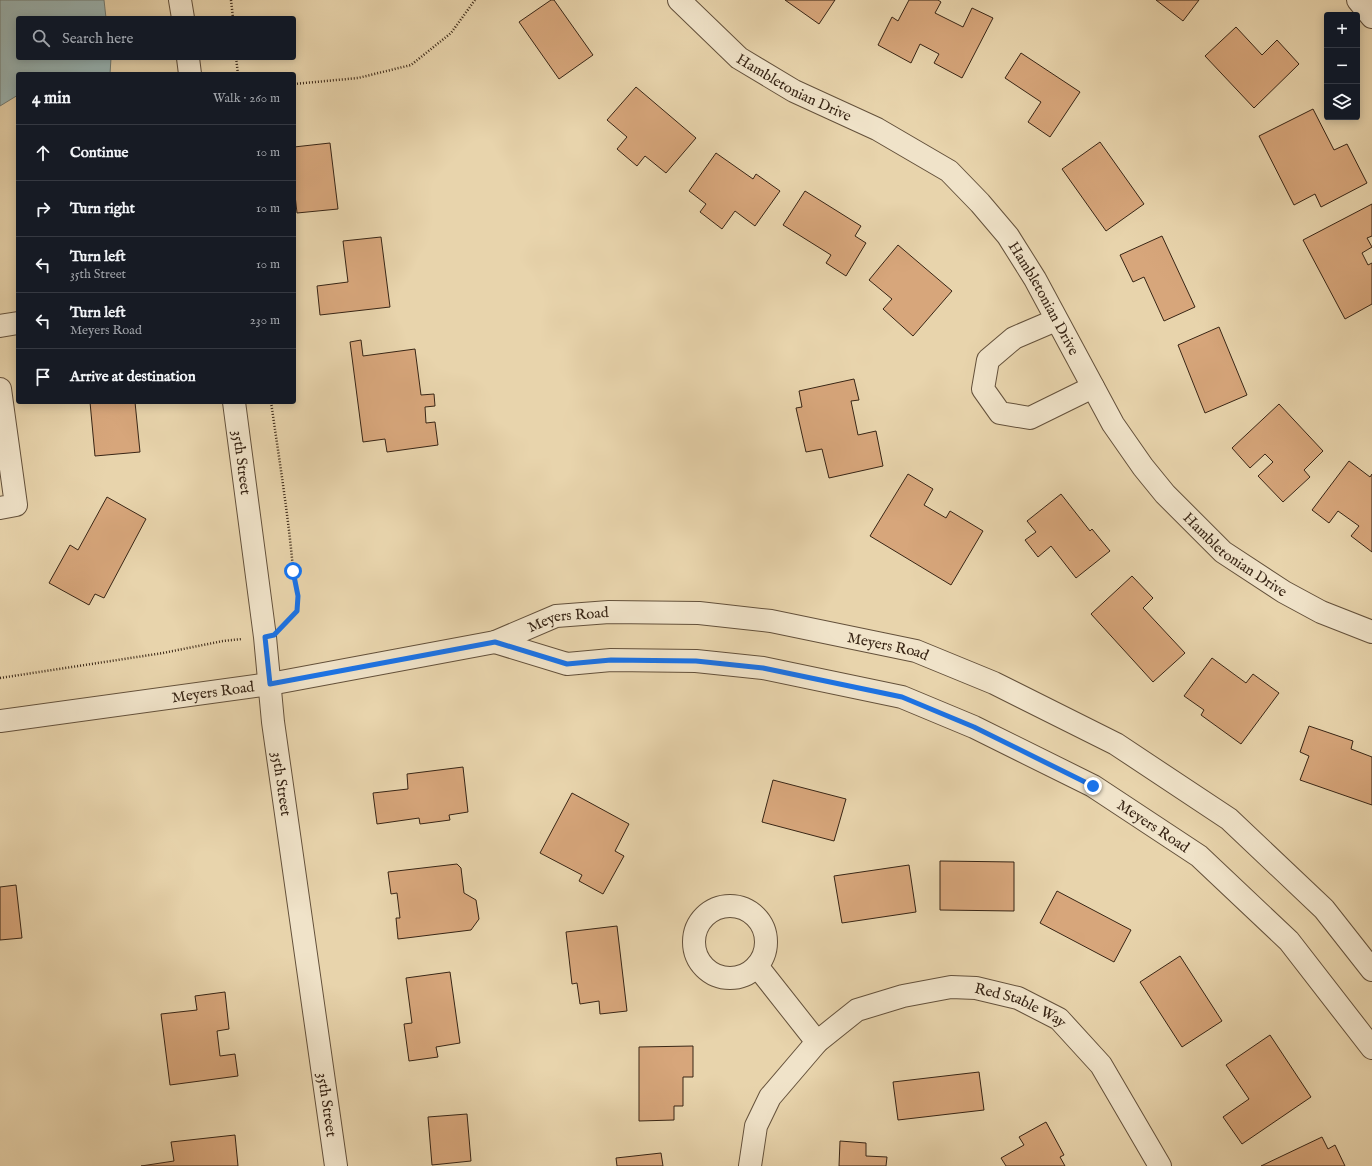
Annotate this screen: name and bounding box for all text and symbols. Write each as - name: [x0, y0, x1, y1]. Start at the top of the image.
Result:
- map controls: [1324, 12, 1360, 120]
- button: +: [1324, 12, 1360, 48]
- search box: [16, 16, 296, 60]
- icon: search: [30, 27, 52, 49]
- text: Search here: [62, 29, 133, 48]
- button: −: [1324, 48, 1360, 84]
- street label: Hambletonian Drive: [733, 50, 854, 126]
- button: layers: [1324, 84, 1360, 120]
- text: 4 min: [32, 88, 71, 109]
- text: Walk · 260 m: [213, 90, 280, 107]
- icon: ahead: [32, 142, 54, 164]
- text: Continue: [70, 143, 128, 162]
- text: 10 m: [256, 144, 280, 161]
- icon: right: [32, 198, 54, 220]
- text: Turn right: [70, 199, 135, 218]
- text: 10 m: [256, 200, 280, 217]
- street label: Hambletonian Drive: [1004, 238, 1083, 359]
- text: Turn left: [70, 247, 126, 266]
- icon: left: [32, 254, 54, 276]
- text: 10 m: [256, 256, 280, 273]
- text: 35th Street: [70, 266, 126, 283]
- text: Turn left: [70, 303, 126, 322]
- icon: left: [32, 310, 54, 332]
- text: 230 m: [250, 312, 280, 329]
- text: Meyers Road: [70, 322, 142, 339]
- icon: arrive: [32, 366, 54, 388]
- text: Arrive at destination: [70, 367, 196, 386]
- street label: 35th Street: [228, 429, 255, 496]
- street label: Hambletonian Drive: [1179, 508, 1291, 602]
- route start: [284, 562, 302, 580]
- street label: Meyers Road: [525, 603, 610, 637]
- street label: Meyers Road: [846, 628, 932, 666]
- street label: Meyers Road: [171, 677, 256, 707]
- street label: 35th Street: [267, 751, 295, 817]
- route end: [1084, 777, 1102, 795]
- street label: Meyers Road: [1113, 795, 1194, 858]
- street label: Red Stable Way: [972, 979, 1071, 1032]
- street label: 35th Street: [313, 1071, 341, 1138]

